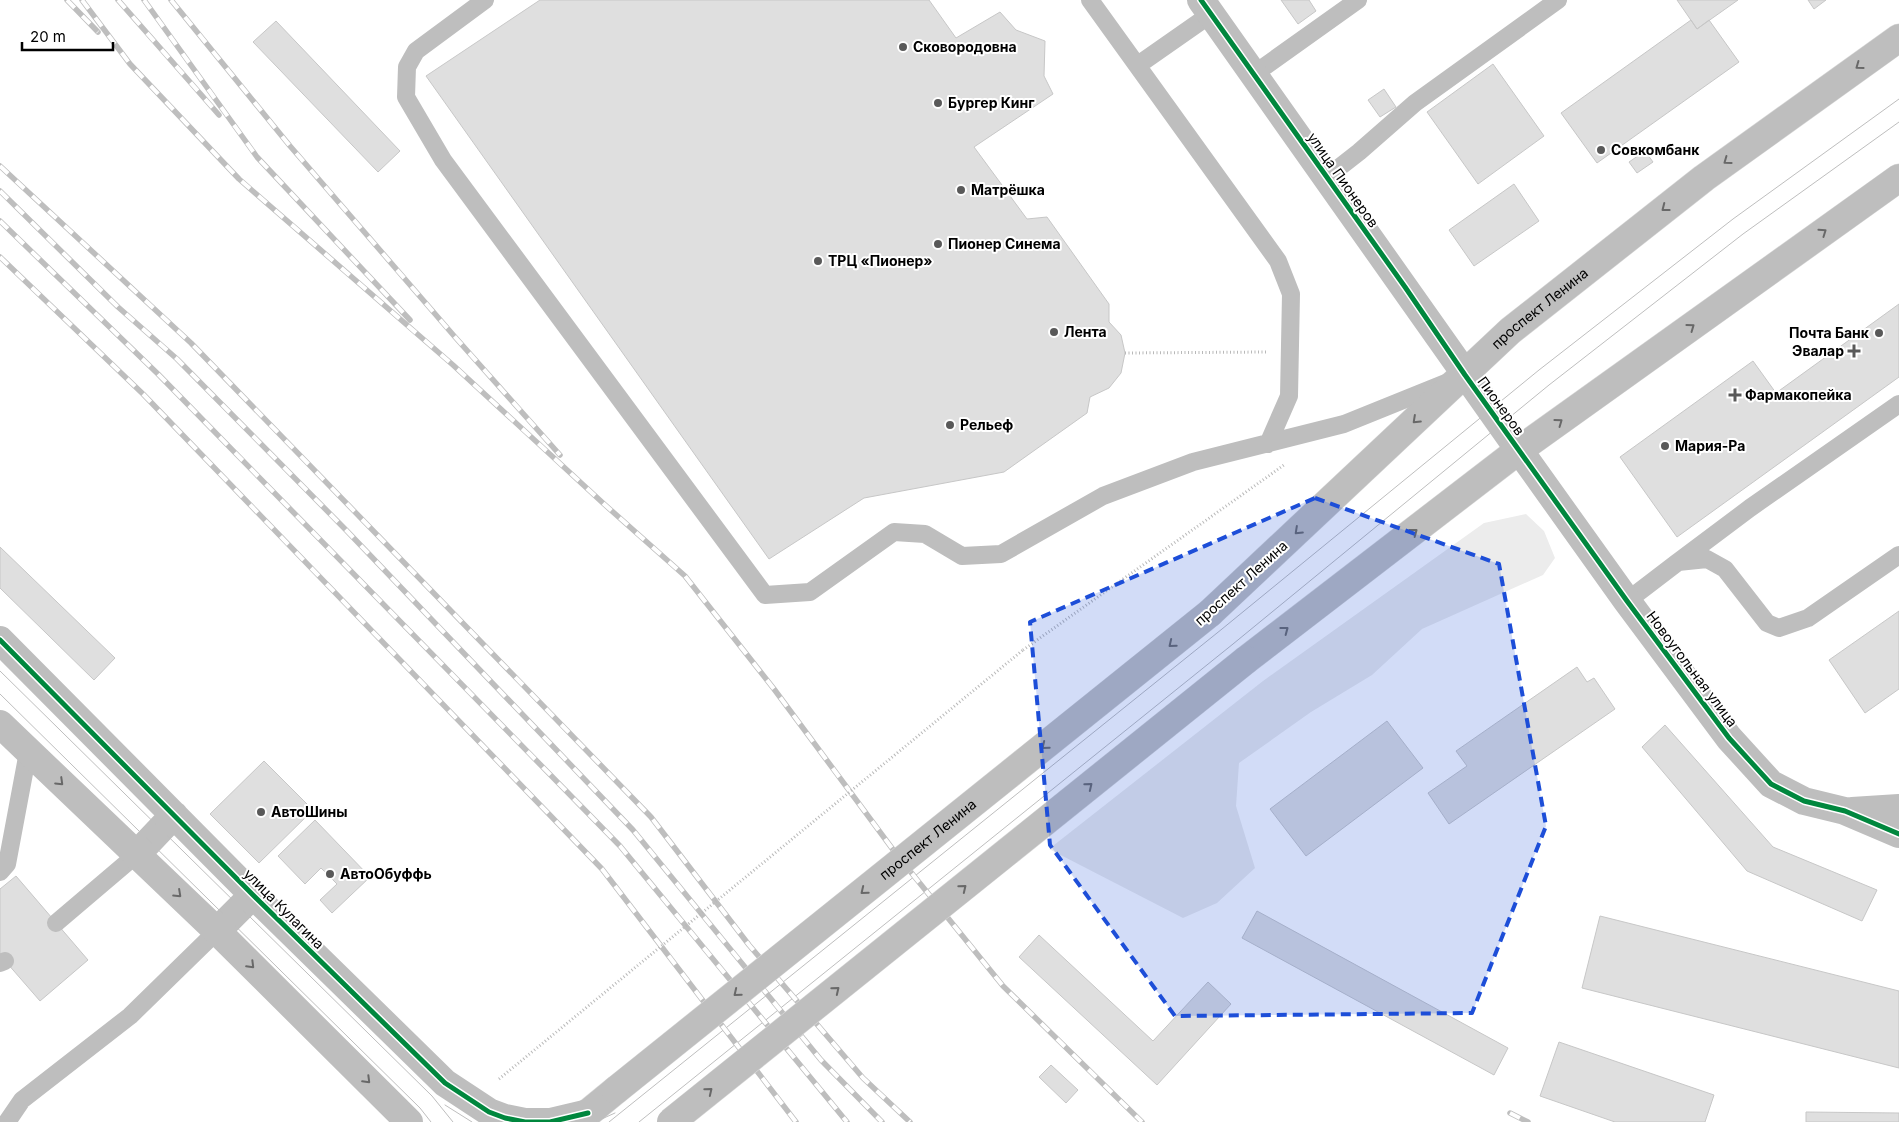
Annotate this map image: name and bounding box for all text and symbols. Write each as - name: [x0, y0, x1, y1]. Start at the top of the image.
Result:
- scale bar: [22, 20, 114, 52]
- text: 20 m: [30, 27, 66, 46]
- place label: Сковородовна: [913, 38, 1017, 55]
- marker: Сковородовна: [897, 41, 909, 53]
- one-way arrow: [1856, 60, 1865, 69]
- place label: Бургер Кинг: [948, 94, 1035, 111]
- marker: Бургер Кинг: [932, 97, 944, 109]
- street label: улица Пионеров: [1304, 129, 1383, 231]
- place label: Совкомбанк: [1611, 141, 1700, 158]
- marker: Совкомбанк: [1595, 144, 1607, 156]
- one-way arrow: [1724, 155, 1733, 164]
- place label: Матрёшка: [971, 181, 1045, 198]
- marker: Матрёшка: [955, 184, 967, 196]
- one-way arrow: [1662, 203, 1671, 211]
- one-way arrow: [1817, 229, 1827, 238]
- place label: Пионер Синема: [948, 235, 1061, 252]
- marker: Пионер Синема: [932, 238, 944, 250]
- place label: ТРЦ «Пионер»: [828, 252, 933, 269]
- marker: ТРЦ «Пионер»: [812, 255, 824, 267]
- street label: проспект Ленина: [1488, 264, 1591, 352]
- place label: Лента: [1064, 323, 1107, 340]
- one-way arrow: [1685, 324, 1694, 332]
- place label: Почта Банк: [1789, 324, 1870, 341]
- marker: Лента: [1048, 326, 1060, 338]
- marker: Почта Банк: [1873, 327, 1885, 339]
- place label: Эвалар: [1792, 342, 1844, 359]
- marker: Эвалар: [1848, 345, 1860, 357]
- street label: Пионеров: [1474, 373, 1528, 438]
- place label: Фармакопейка: [1745, 386, 1852, 403]
- marker: Фармакопейка: [1729, 389, 1741, 401]
- one-way arrow: [1413, 414, 1422, 423]
- place label: Рельеф: [960, 416, 1013, 433]
- marker: Рельеф: [944, 419, 956, 431]
- one-way arrow: [1553, 419, 1563, 428]
- place label: Мария-Ра: [1675, 437, 1745, 454]
- marker: Мария-Ра: [1659, 440, 1671, 452]
- one-way arrow: [1294, 525, 1303, 534]
- one-way arrow: [1408, 529, 1418, 538]
- street label: проспект Ленина: [1191, 537, 1291, 629]
- street label: Новоугольная улица: [1643, 607, 1741, 730]
- one-way arrow: [1279, 628, 1288, 636]
- one-way arrow: [1168, 638, 1177, 647]
- one-way arrow: [1042, 740, 1051, 748]
- one-way arrow: [54, 776, 63, 785]
- one-way arrow: [1084, 782, 1093, 791]
- street label: проспект Ленина: [876, 795, 979, 883]
- place label: АвтоШины: [271, 803, 347, 820]
- marker: АвтоШины: [255, 806, 267, 818]
- street label: улица Кулагина: [241, 865, 328, 952]
- place label: АвтоОбуффь: [340, 865, 432, 882]
- marker: АвтоОбуффь: [324, 868, 336, 880]
- one-way arrow: [957, 885, 966, 893]
- one-way arrow: [861, 886, 870, 894]
- one-way arrow: [172, 888, 181, 897]
- one-way arrow: [246, 960, 255, 969]
- one-way arrow: [830, 987, 839, 995]
- one-way arrow: [734, 988, 743, 996]
- one-way arrow: [361, 1074, 370, 1083]
- one-way arrow: [704, 1088, 713, 1097]

